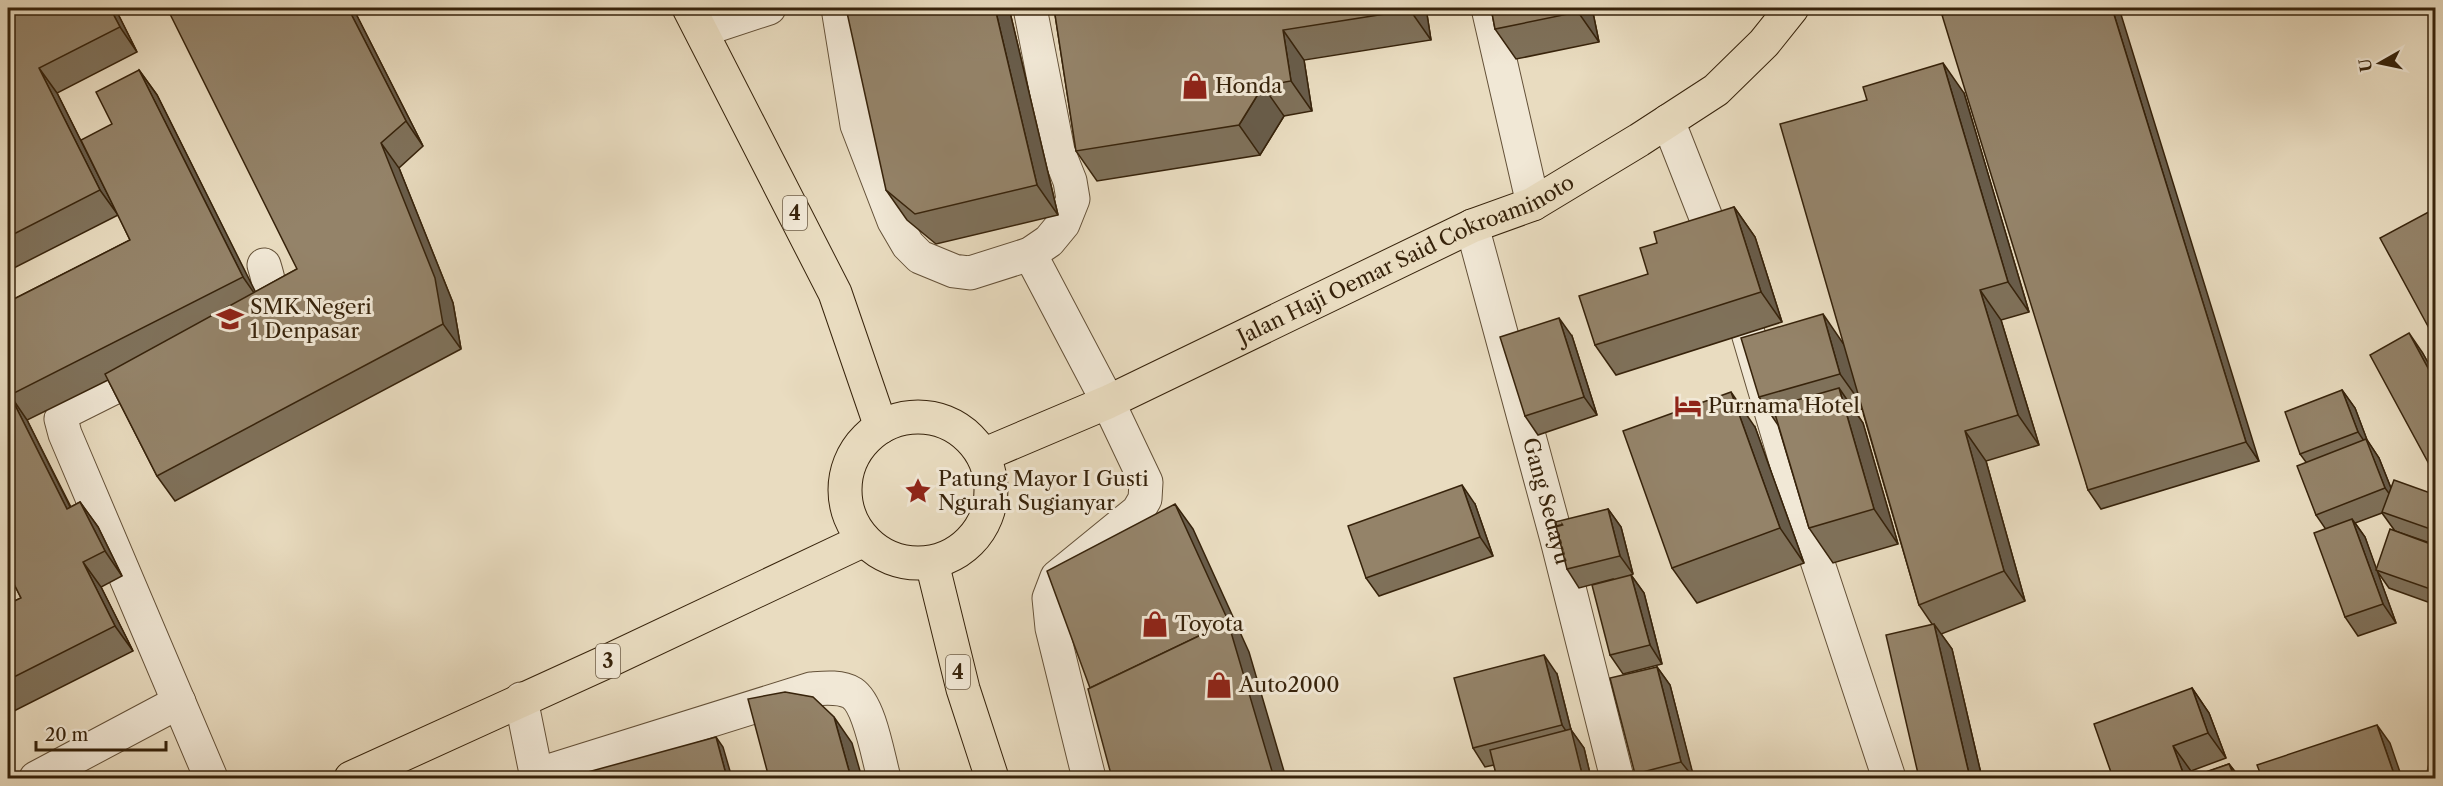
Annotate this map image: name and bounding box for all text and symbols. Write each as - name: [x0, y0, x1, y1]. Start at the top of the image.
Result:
- north arrow: [2350, 33, 2410, 93]
- text: U: [2354, 57, 2376, 73]
- shop icon: Honda: [1180, 71, 1210, 101]
- place label: Honda: [1215, 73, 1283, 98]
- street label: Jalan Haji Oemar Said Cokroaminoto: [1231, 169, 1578, 351]
- road number: 4: [783, 196, 807, 230]
- place label: SMK Negeri 1 Denpasar: [250, 294, 372, 343]
- school or university icon: SMK Negeri 1 Denpasar: [215, 304, 245, 334]
- hotel icon: Purnama Hotel: [1673, 391, 1703, 421]
- place label: Purnama Hotel: [1708, 393, 1860, 418]
- street label: Gang Sedayu: [1518, 435, 1576, 567]
- place label: Patung Mayor I Gusti Ngurah Sugianyar: [938, 466, 1149, 515]
- place icon: Patung Mayor I Gusti Ngurah Sugianyar: [903, 476, 933, 506]
- shop icon: Toyota: [1140, 609, 1170, 639]
- place label: Toyota: [1175, 611, 1244, 636]
- road number: 3: [596, 644, 620, 678]
- road number: 4: [946, 655, 970, 689]
- shop icon: Auto2000: [1204, 670, 1234, 700]
- place label: Auto2000: [1238, 672, 1340, 697]
- scale bar: [36, 714, 166, 752]
- text: 20 m: [45, 724, 89, 746]

